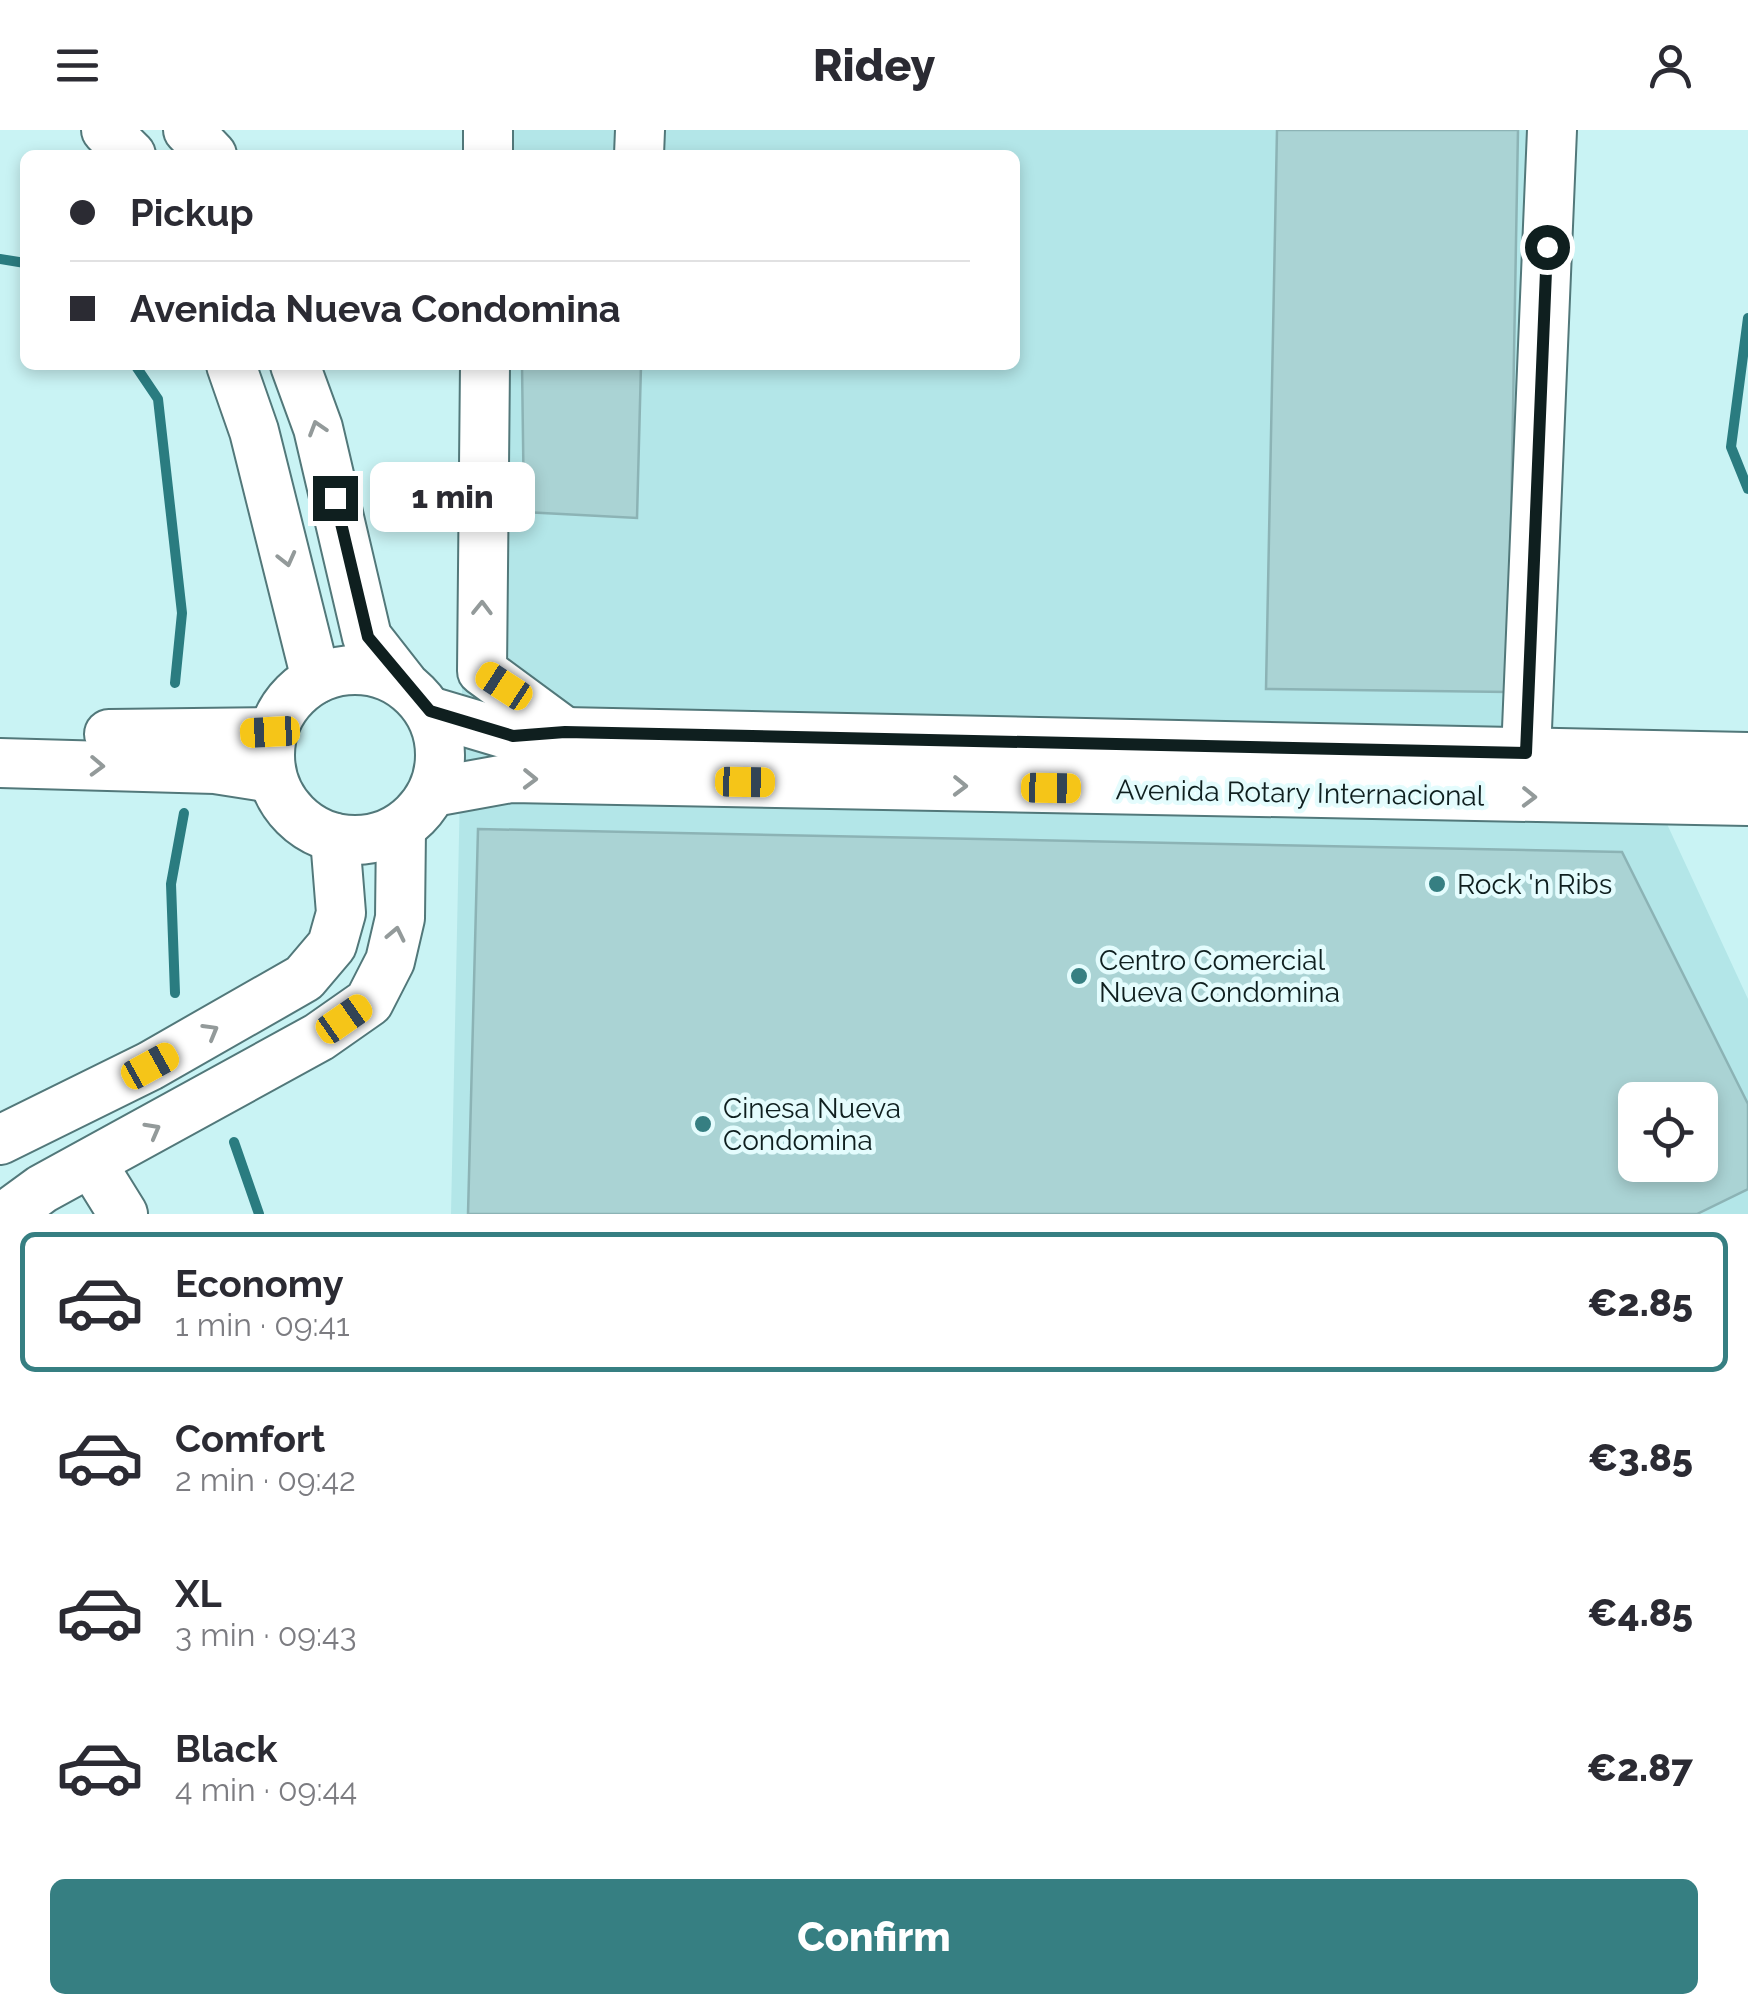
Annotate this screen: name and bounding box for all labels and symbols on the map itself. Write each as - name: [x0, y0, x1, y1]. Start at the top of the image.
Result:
- route start: [1525, 225, 1570, 270]
- one-way arrow: [308, 421, 329, 438]
- callout: 1 min: [370, 463, 535, 533]
- route end: [313, 476, 358, 521]
- one-way arrow: [275, 551, 296, 568]
- one-way arrow: [471, 599, 493, 614]
- car: [471, 657, 537, 715]
- car: [239, 715, 301, 749]
- one-way arrow: [90, 755, 106, 776]
- car: [715, 766, 775, 798]
- one-way arrow: [523, 768, 539, 789]
- car: [1021, 772, 1081, 804]
- street label: Avenida Rotary Internacional: [1115, 773, 1485, 813]
- one-way arrow: [953, 776, 969, 797]
- one-way arrow: [1522, 786, 1537, 808]
- place label: Rock 'n Ribs: [1457, 868, 1612, 901]
- marker: Rock 'n Ribs: [1426, 873, 1448, 895]
- one-way arrow: [384, 926, 405, 943]
- place label: Centro Comercial Nueva Condomina: [1099, 944, 1340, 1009]
- marker: Centro Comercial Nueva Condomina: [1068, 965, 1090, 987]
- car: [311, 990, 377, 1048]
- one-way arrow: [200, 1024, 218, 1043]
- car: [116, 1038, 184, 1094]
- place label: Cinesa Nueva Condomina: [723, 1092, 901, 1157]
- marker: Cinesa Nueva Condomina: [692, 1113, 714, 1135]
- one-way arrow: [142, 1123, 160, 1142]

